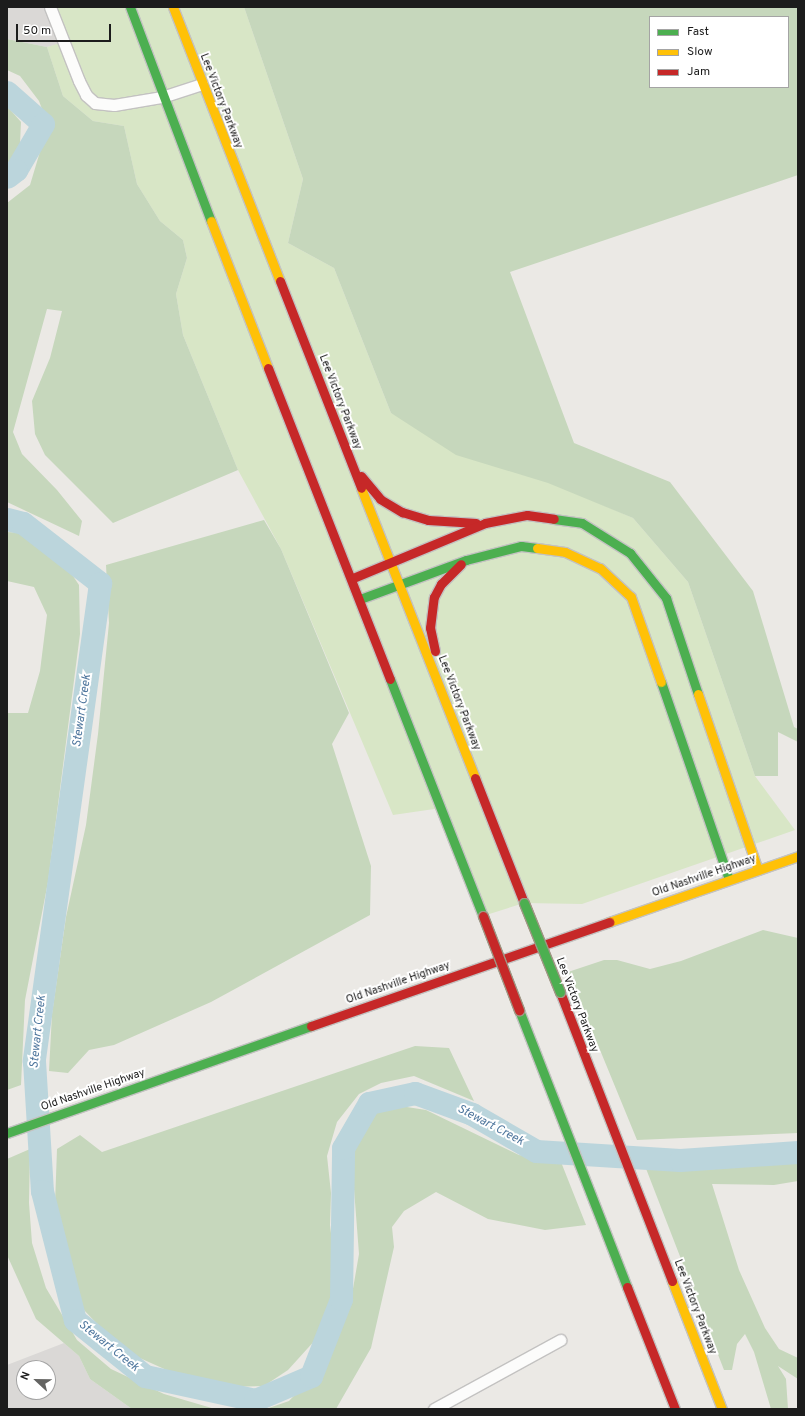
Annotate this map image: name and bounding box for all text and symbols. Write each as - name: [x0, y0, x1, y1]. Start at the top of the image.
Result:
- scale bar: [18, 16, 113, 42]
- legend: [649, 16, 789, 88]
- text: 50 m: [23, 23, 51, 39]
- text: Fast: [687, 24, 709, 40]
- text: Slow: [687, 44, 713, 60]
- street label: Lee Victory Parkway: [197, 52, 245, 150]
- text: Jam: [687, 64, 710, 80]
- street label: Lee Victory Parkway: [316, 353, 364, 451]
- street label: Lee Victory Parkway: [435, 654, 483, 752]
- water label: Stewart Creek: [71, 674, 95, 748]
- street label: Old Nashville Highway: [650, 852, 758, 900]
- street label: Lee Victory Parkway: [553, 956, 601, 1054]
- street label: Old Nashville Highway: [344, 959, 452, 1007]
- water label: Stewart Creek: [28, 995, 50, 1069]
- street label: Old Nashville Highway: [39, 1066, 147, 1114]
- water label: Stewart Creek: [454, 1102, 526, 1150]
- street label: Lee Victory Parkway: [671, 1258, 719, 1356]
- water label: Stewart Creek: [75, 1318, 141, 1376]
- north arrow: [16, 1360, 56, 1400]
- text: N: [18, 1370, 34, 1382]

